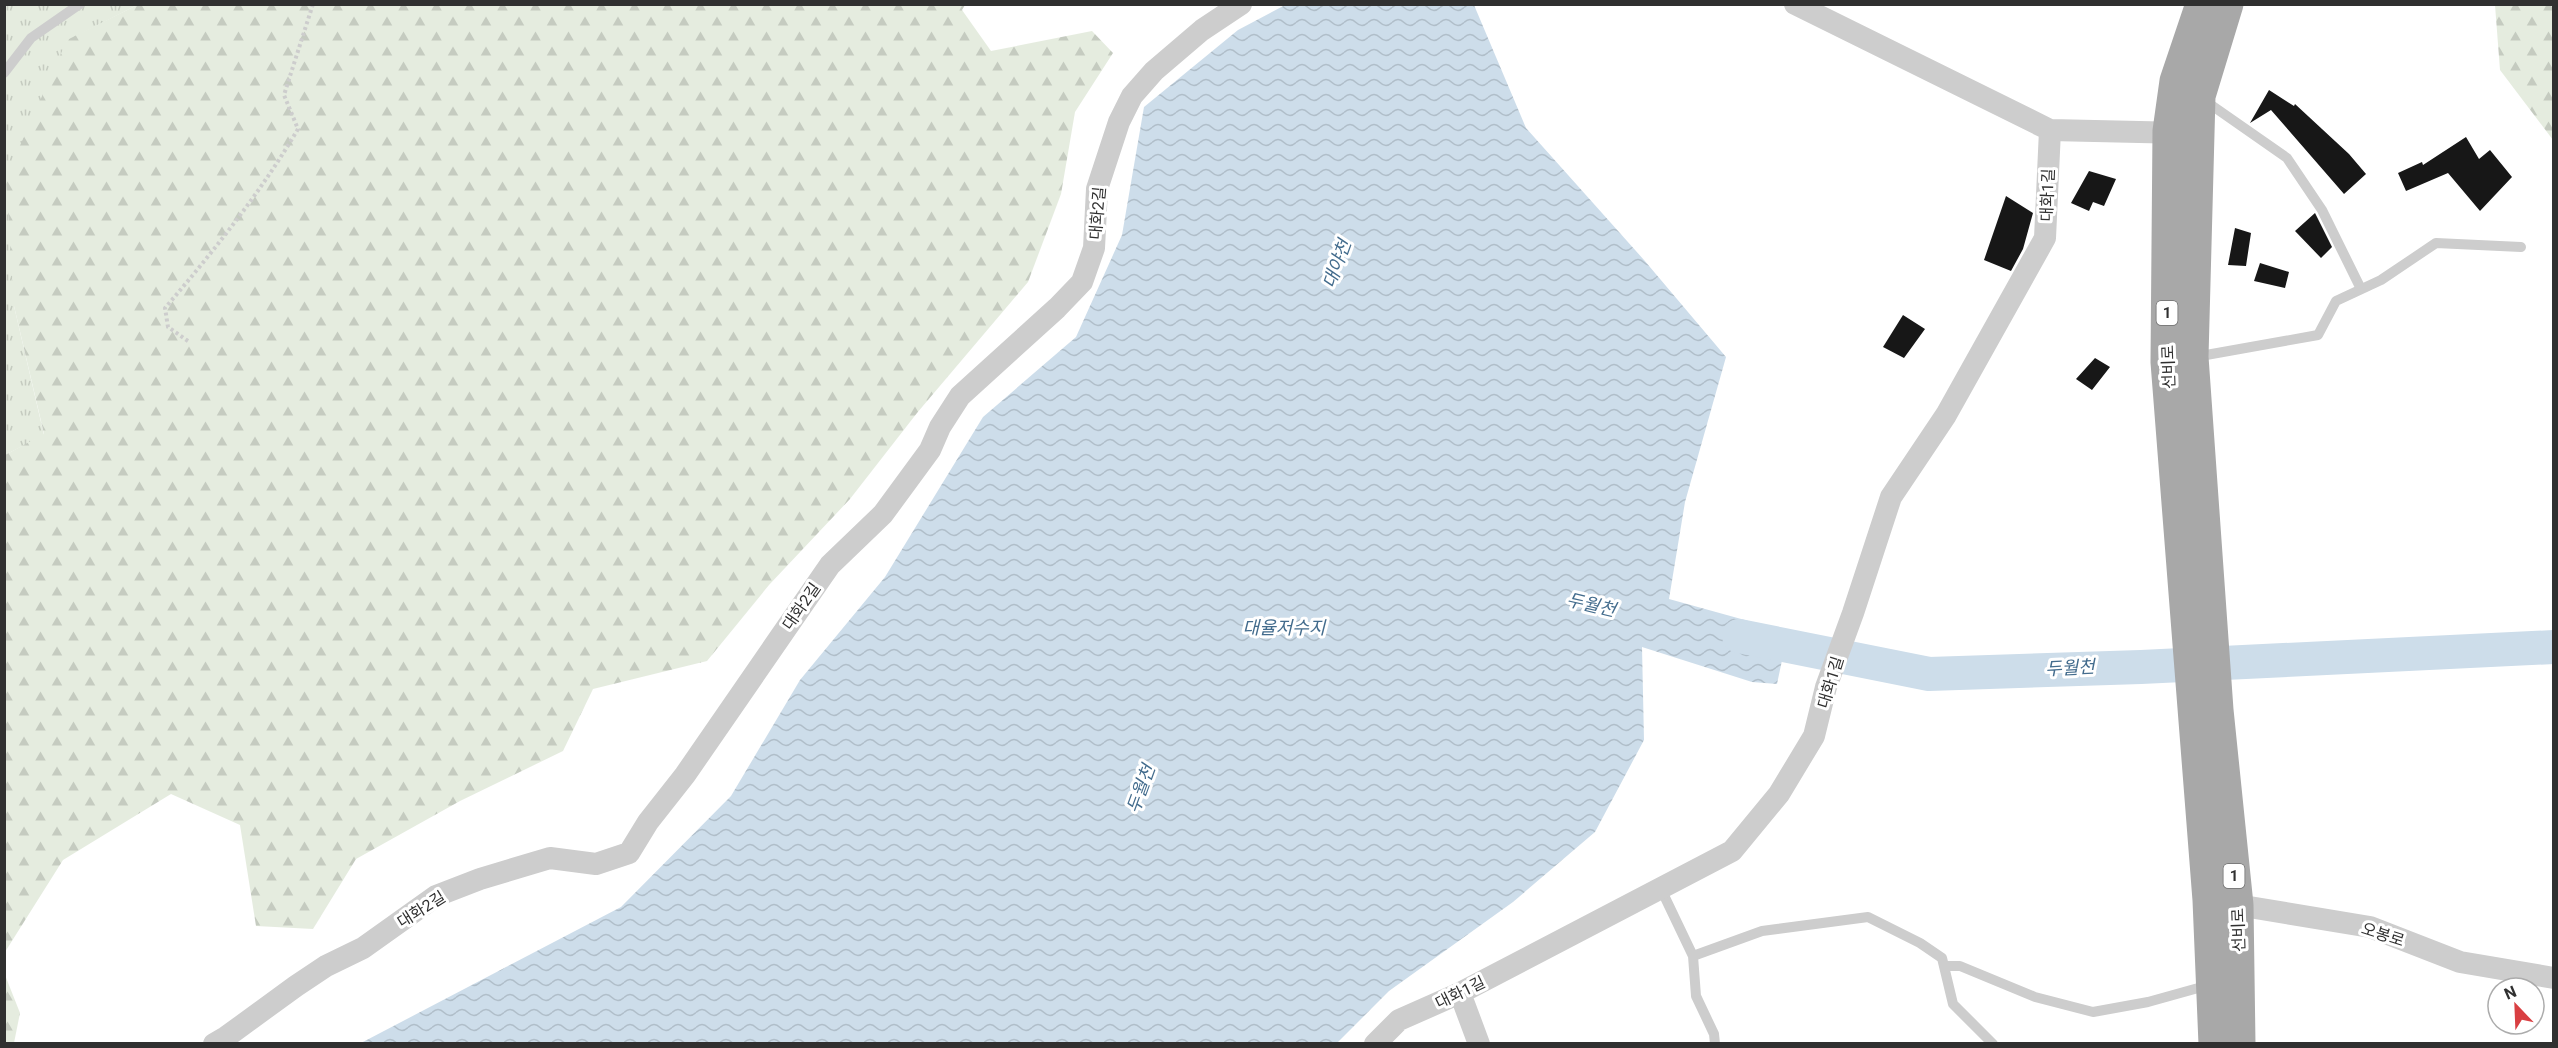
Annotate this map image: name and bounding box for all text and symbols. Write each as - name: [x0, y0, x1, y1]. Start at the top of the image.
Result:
- street label: 대화1길: [2037, 168, 2058, 222]
- street label: 대화2길: [1086, 186, 1109, 240]
- water label: 대야천: [1318, 235, 1356, 291]
- road number: 1: [2156, 301, 2178, 325]
- street label: 선비로: [2158, 344, 2179, 389]
- street label: 대화2길: [778, 579, 824, 634]
- water label: 두월천: [1565, 589, 1620, 621]
- water label: 대율저수지: [1243, 617, 1327, 638]
- street label: 대화1길: [1814, 654, 1847, 710]
- water label: 두월천: [2045, 656, 2098, 679]
- water label: 두월천: [1122, 760, 1160, 816]
- road number: 1: [2224, 864, 2244, 888]
- street label: 대화2길: [394, 887, 449, 932]
- street label: 선비로: [2228, 907, 2249, 952]
- street label: 오봉로: [2359, 919, 2407, 950]
- street label: 대화1길: [1432, 972, 1488, 1013]
- north arrow: [2486, 976, 2546, 1036]
- text: N: [2501, 982, 2519, 1004]

